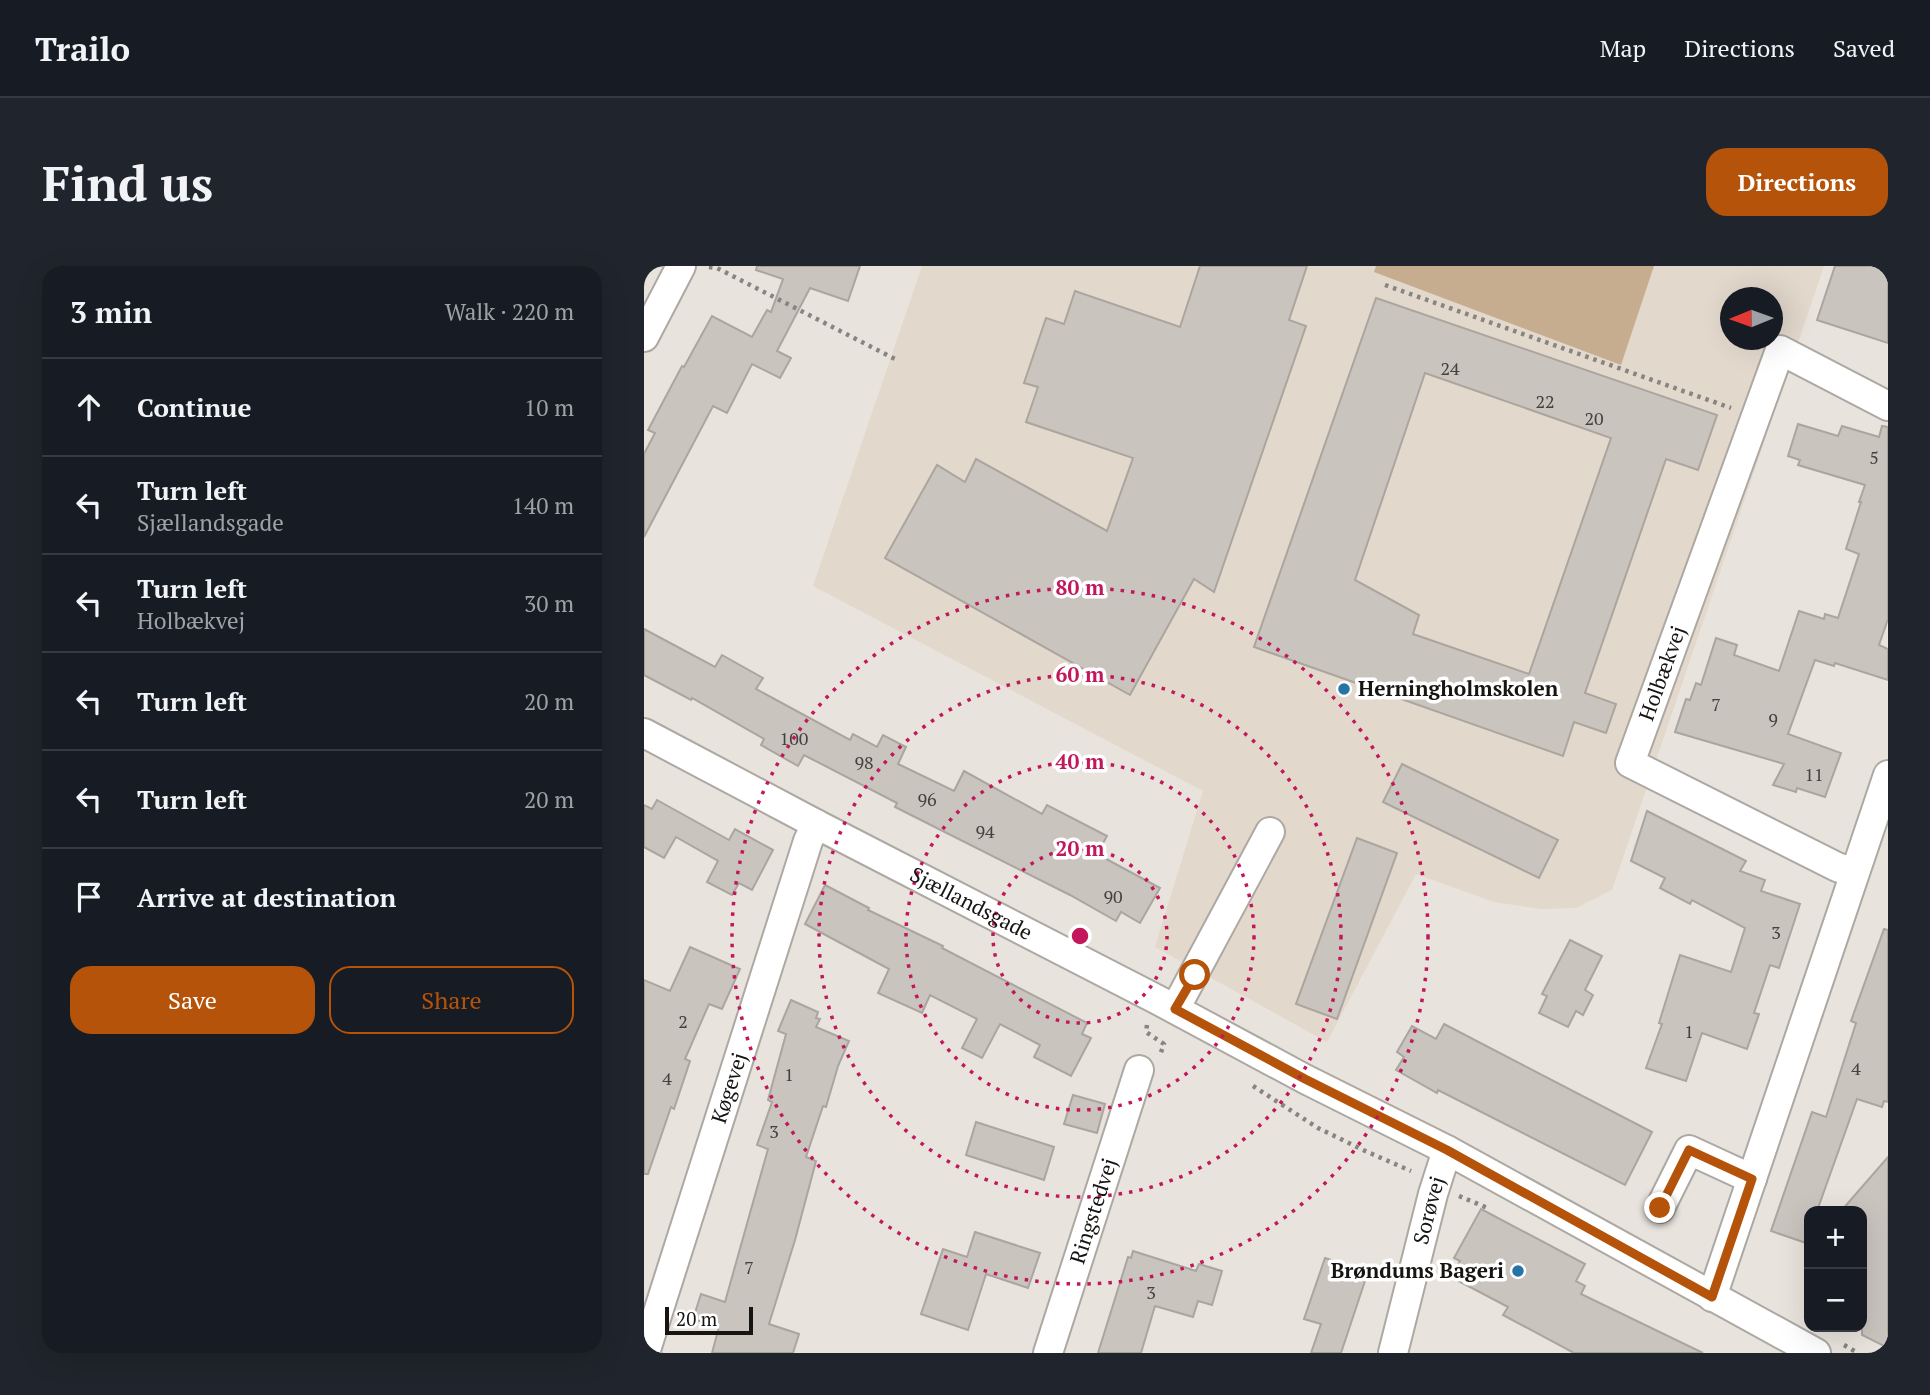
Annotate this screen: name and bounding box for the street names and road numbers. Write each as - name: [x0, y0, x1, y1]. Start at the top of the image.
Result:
- street label: Holbækvej: [1632, 622, 1692, 724]
- street label: Sjællandsgade: [906, 860, 1038, 946]
- street label: Køgevej: [704, 1049, 753, 1127]
- street label: Ringstedvej: [1063, 1155, 1123, 1267]
- street label: Sorøvej: [1406, 1173, 1451, 1247]

